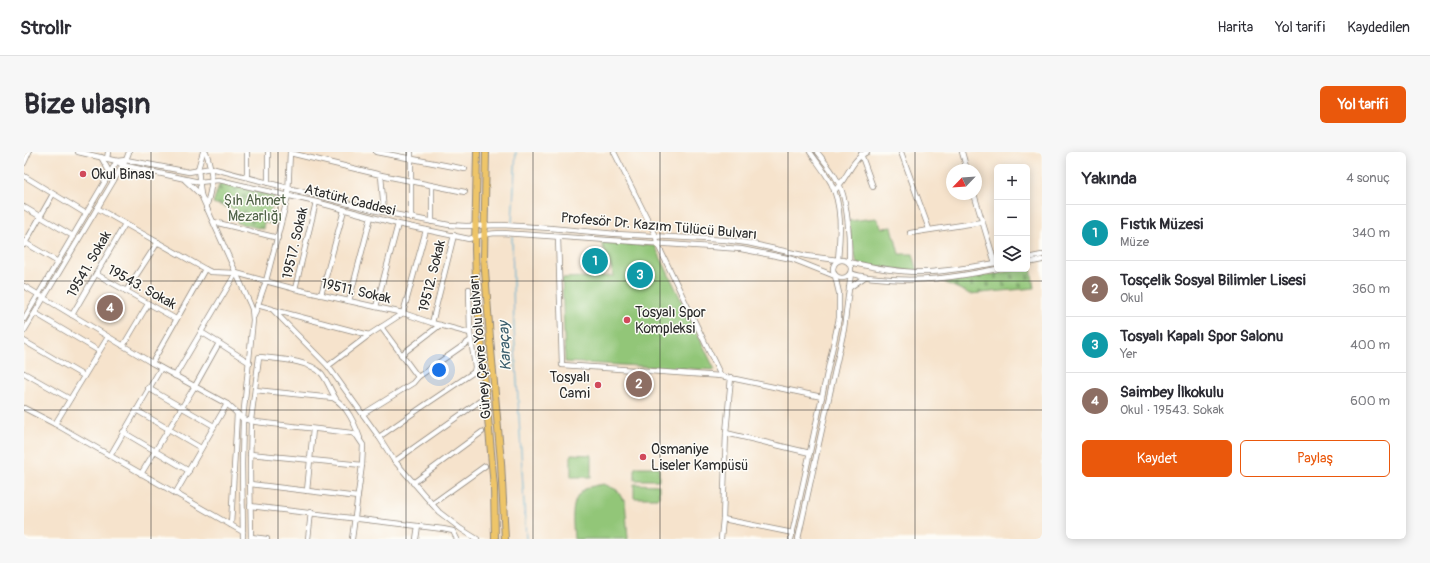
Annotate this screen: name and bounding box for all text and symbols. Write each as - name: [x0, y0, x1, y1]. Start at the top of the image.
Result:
- text: Strollr: [20, 16, 71, 40]
- text: Harita: [1217, 19, 1253, 36]
- text: Yol tarifi: [1275, 19, 1325, 36]
- text: Kaydedilen: [1347, 19, 1410, 36]
- button: Yol tarifi: [1320, 86, 1406, 123]
- text: Bize ulaşın: [24, 87, 150, 122]
- north arrow: [946, 164, 982, 200]
- map controls: [994, 164, 1030, 272]
- button: +: [994, 164, 1030, 200]
- place label: Okul Binası: [91, 166, 155, 183]
- text: Yakında: [1082, 168, 1137, 189]
- marker: Okul Binası: [78, 169, 88, 179]
- text: 4 sonuç: [1346, 170, 1390, 186]
- street label: Atatürk Caddesi: [303, 181, 397, 219]
- park label: Şıh Ahmet Mezarlığı: [224, 192, 287, 225]
- button: −: [994, 200, 1030, 236]
- street label: 19517. Sokak: [278, 205, 312, 281]
- street label: Profesör Dr. Kazım Tülücü Bulvarı: [560, 209, 758, 243]
- text: Fıstık Müzesi: [1120, 215, 1203, 234]
- text: 1: [1092, 225, 1098, 241]
- text: 340 m: [1352, 225, 1390, 241]
- street label: 19541. Sokak: [63, 228, 115, 300]
- text: Müze: [1120, 234, 1149, 250]
- button: layers: [994, 236, 1030, 272]
- street label: 19512. Sokak: [415, 238, 449, 314]
- pin: 1: [582, 246, 608, 276]
- pin: 3: [627, 260, 653, 290]
- street label: 19543. Sokak: [105, 261, 179, 313]
- text: Tosçelik Sosyal Bilimler Lisesi: [1120, 271, 1306, 290]
- street label: Güney Çevre Yolu Bulvarı: [465, 274, 495, 420]
- street label: 19511. Sokak: [319, 275, 393, 307]
- text: 2: [1091, 281, 1099, 297]
- text: 360 m: [1352, 281, 1390, 297]
- text: Okul: [1120, 290, 1143, 306]
- pin: 4: [97, 293, 123, 323]
- place label: Tosyalı Spor Kompleksi: [635, 304, 706, 337]
- marker: Tosyalı Spor Kompleksi: [622, 315, 632, 325]
- water label: Karaçay: [494, 318, 516, 371]
- text: Tosyalı Kapalı Spor Salonu: [1120, 327, 1283, 346]
- text: 3: [1091, 337, 1099, 353]
- text: 400 m: [1350, 337, 1390, 353]
- text: Yer: [1120, 346, 1137, 362]
- your location: [429, 360, 449, 380]
- place label: Tosyalı Cami: [549, 369, 590, 402]
- pin: 2: [626, 369, 652, 399]
- marker: Tosyalı Cami: [593, 380, 603, 390]
- text: Saimbey İlkokulu: [1120, 383, 1224, 402]
- text: 4: [1091, 393, 1099, 409]
- text: 600 m: [1350, 393, 1390, 409]
- text: Okul · 19543. Sokak: [1120, 402, 1224, 418]
- button: Kaydet: [1082, 440, 1232, 477]
- button: Paylaş: [1240, 440, 1390, 477]
- place label: Osmaniye Liseler Kampüsü: [651, 441, 748, 474]
- marker: Osmaniye Liseler Kampüsü: [638, 452, 648, 462]

